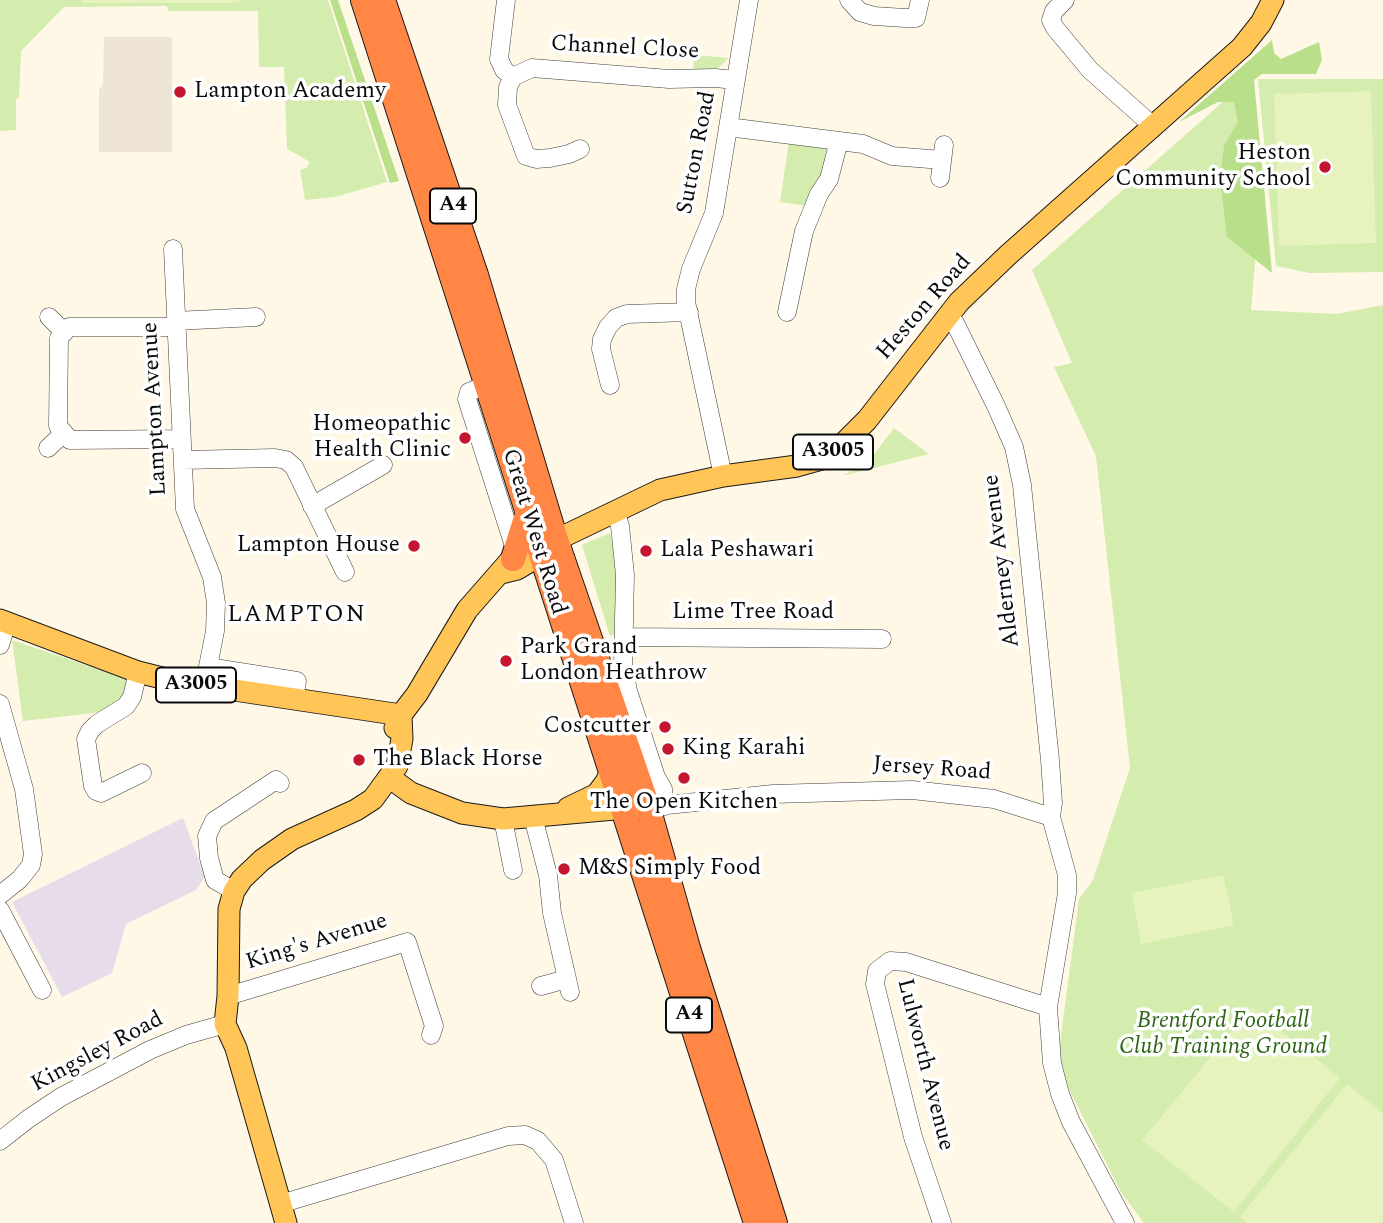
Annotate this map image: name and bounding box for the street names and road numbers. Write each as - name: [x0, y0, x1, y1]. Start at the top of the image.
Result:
- street label: Channel Close: [550, 31, 700, 67]
- street label: Sutton Road: [673, 89, 723, 217]
- road number: A4: [430, 188, 476, 224]
- street label: Heston Road: [872, 250, 978, 366]
- street label: Lampton Avenue: [138, 321, 174, 497]
- road number: A3005: [793, 434, 873, 470]
- street label: Great West Road: [495, 446, 571, 618]
- street label: Alderney Avenue: [979, 473, 1027, 649]
- street label: Lime Tree Road: [672, 599, 834, 627]
- road number: A3005: [156, 668, 236, 702]
- street label: Jersey Road: [872, 752, 992, 788]
- street label: King's Avenue: [243, 908, 391, 978]
- street label: Lulworth Avenue: [889, 976, 959, 1154]
- road number: A4: [666, 998, 712, 1032]
- street label: Kingsley Road: [27, 1007, 169, 1099]

